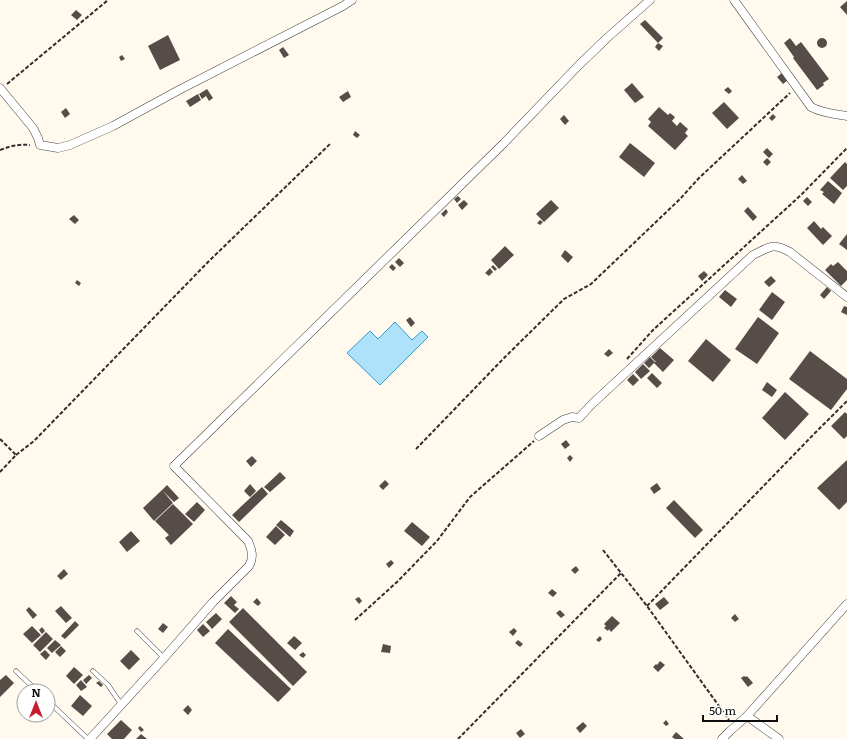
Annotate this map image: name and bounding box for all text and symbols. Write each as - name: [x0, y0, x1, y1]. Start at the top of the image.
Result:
- north arrow: [16, 683, 56, 723]
- text: N: [31, 684, 41, 700]
- scale bar: [703, 697, 777, 723]
- text: 50 m: [709, 701, 736, 719]

